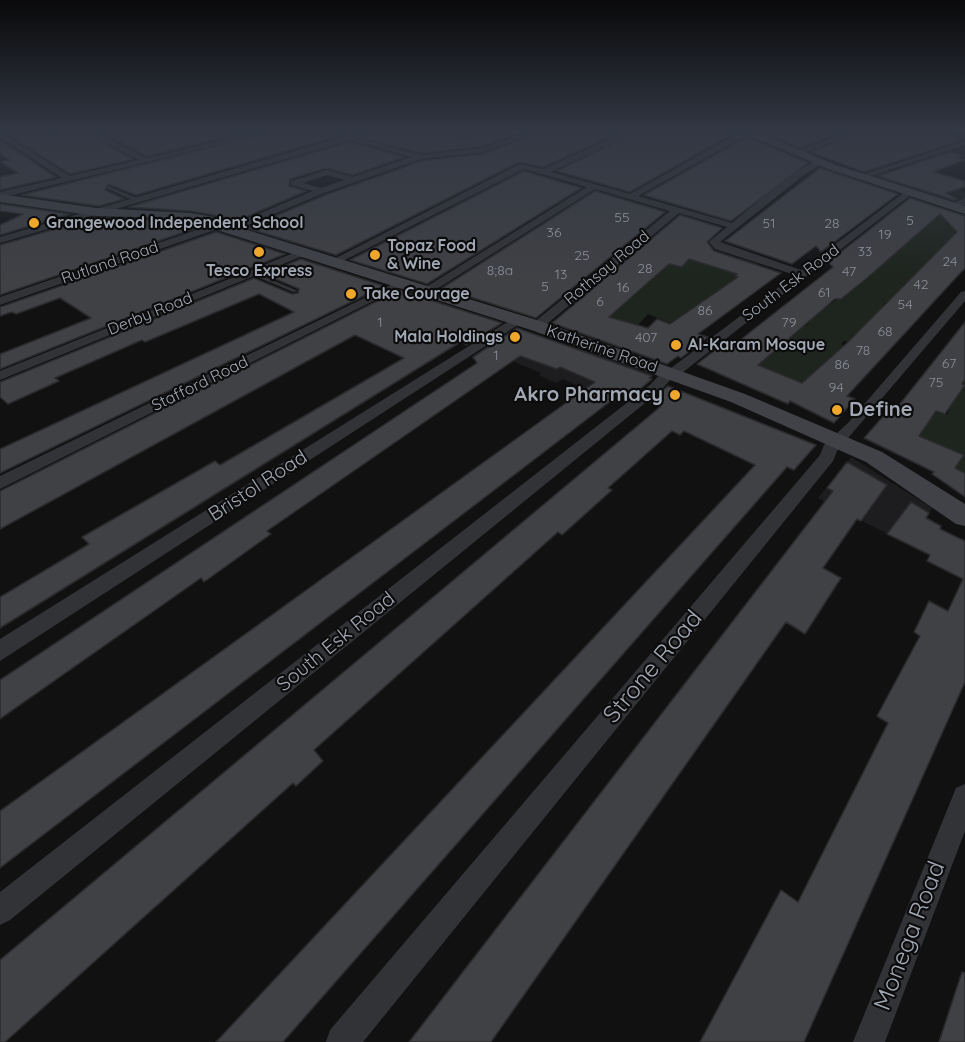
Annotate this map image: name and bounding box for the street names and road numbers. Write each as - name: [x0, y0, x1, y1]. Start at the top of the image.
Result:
- street label: Rothsay Road: [560, 227, 654, 309]
- street label: Rutland Road: [59, 237, 161, 289]
- street label: South Esk Road: [739, 240, 843, 326]
- street label: Derby Road: [105, 288, 195, 340]
- street label: Katherine Road: [544, 321, 660, 377]
- street label: Stafford Road: [149, 352, 251, 416]
- street label: Bristol Road: [204, 445, 312, 527]
- street label: South Esk Road: [272, 587, 400, 697]
- street label: Strone Road: [598, 605, 708, 729]
- street label: Monega Road: [868, 857, 952, 1015]

